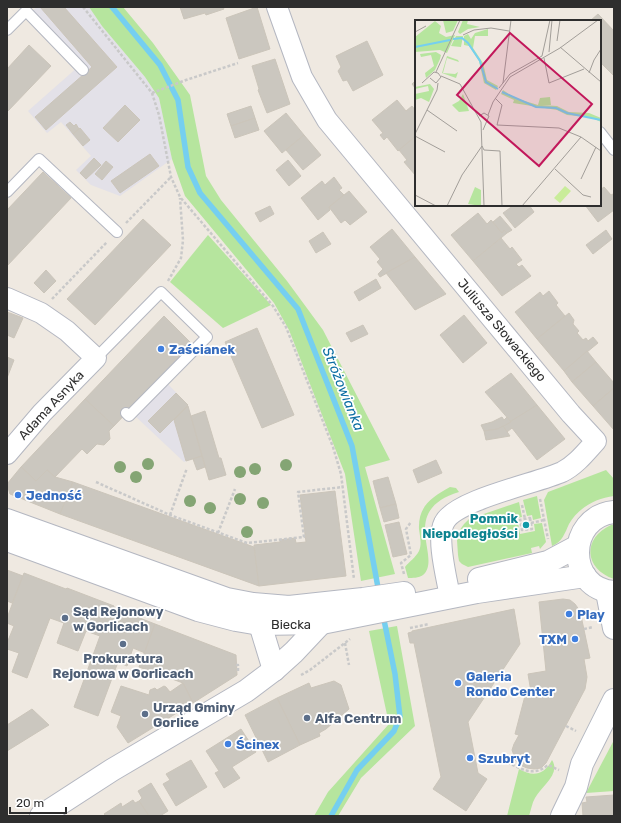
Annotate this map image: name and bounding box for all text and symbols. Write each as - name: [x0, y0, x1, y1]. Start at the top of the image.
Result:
- inset map: [415, 20, 601, 206]
- street label: Juliusza Słowackiego: [454, 276, 549, 385]
- place label: Zaścianek: [169, 342, 235, 357]
- marker: Zaścianek: [156, 344, 166, 354]
- water label: Stróżowianka: [318, 345, 368, 433]
- street label: Adama Asnyka: [15, 367, 87, 443]
- place label: Jedność: [26, 488, 82, 503]
- marker: Jedność: [13, 490, 23, 500]
- place label: Pomnik Niepodległości: [422, 511, 518, 541]
- marker: Pomnik Niepodległości: [521, 520, 531, 530]
- place label: Sąd Rejonowy w Gorlicach: [73, 604, 164, 634]
- place label: Play: [577, 607, 605, 622]
- marker: Play: [564, 609, 574, 619]
- marker: Sąd Rejonowy w Gorlicach: [60, 613, 70, 623]
- street label: Biecka: [271, 617, 311, 632]
- place label: TXM: [539, 632, 567, 647]
- marker: TXM: [570, 634, 580, 644]
- marker: Prokuratura Rejonowa w Gorlicach: [118, 639, 128, 649]
- place label: Prokuratura Rejonowa w Gorlicach: [53, 651, 193, 681]
- place label: Galeria Rondo Center: [466, 669, 555, 699]
- marker: Galeria Rondo Center: [453, 678, 463, 688]
- place label: Urząd Gminy Gorlice: [153, 700, 235, 730]
- marker: Urząd Gminy Gorlice: [140, 709, 150, 719]
- place label: Alfa Centrum: [315, 711, 402, 726]
- marker: Alfa Centrum: [302, 713, 312, 723]
- place label: Ścinex: [236, 736, 280, 752]
- marker: Ścinex: [223, 739, 233, 749]
- place label: Szubryt: [478, 751, 530, 766]
- marker: Szubryt: [465, 753, 475, 763]
- scale bar: [10, 789, 66, 815]
- text: 20 m: [16, 796, 44, 810]

